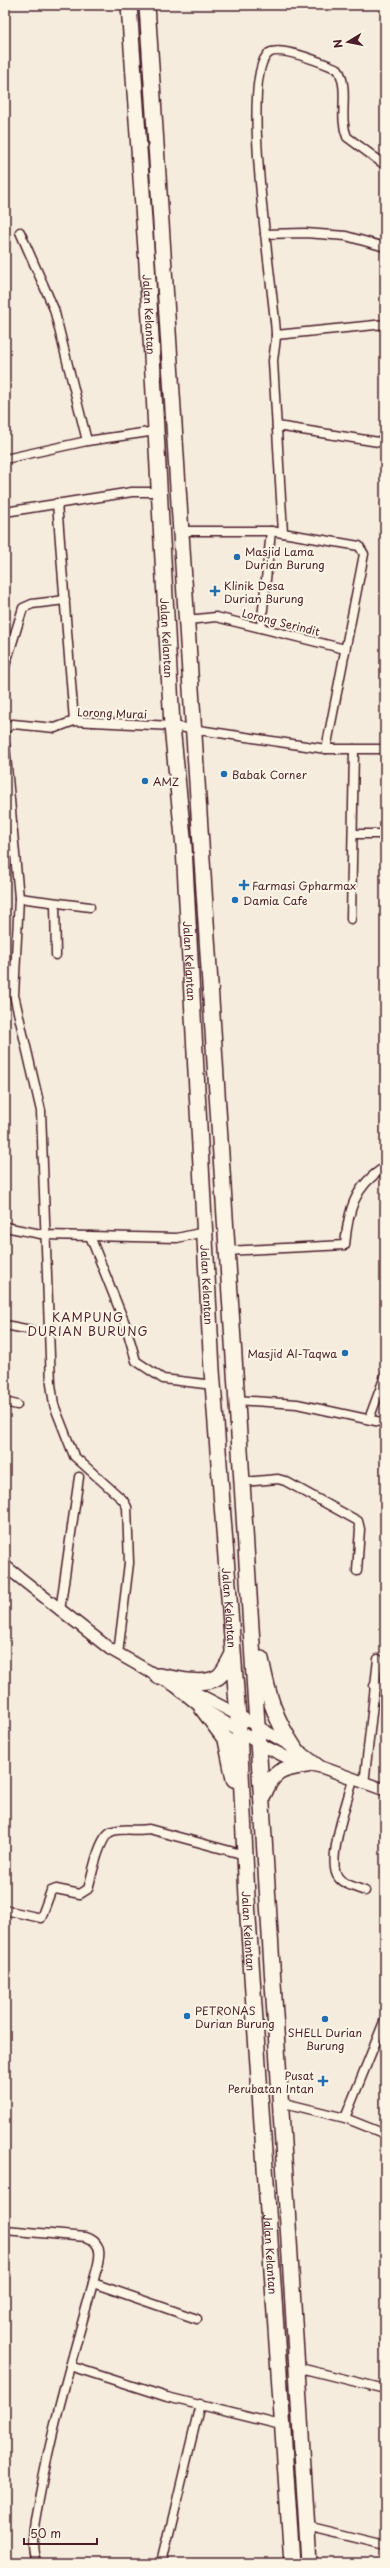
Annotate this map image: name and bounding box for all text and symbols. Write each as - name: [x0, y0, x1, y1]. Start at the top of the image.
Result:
- north arrow: [328, 22, 368, 62]
- text: N: [328, 38, 347, 50]
- street label: Jalan Kelantan: [139, 274, 160, 355]
- place label: Masjid Lama Durian Burung: [245, 543, 325, 573]
- marker: Masjid Lama Durian Burung: [232, 552, 242, 562]
- place label: Klinik Desa Durian Burung: [224, 577, 304, 607]
- marker: Klinik Desa Durian Burung: [209, 585, 221, 597]
- street label: Jalan Kelantan: [157, 597, 178, 678]
- street label: Lorong Serindit: [240, 604, 322, 640]
- street label: Lorong Murai: [77, 703, 147, 723]
- place label: Babak Corner: [232, 766, 308, 783]
- marker: Babak Corner: [219, 769, 229, 779]
- place label: AMZ: [153, 773, 179, 790]
- marker: AMZ: [140, 776, 150, 786]
- place label: Farmasi Gpharmax: [252, 877, 356, 894]
- marker: Farmasi Gpharmax: [239, 880, 249, 890]
- place label: Damia Cafe: [243, 892, 308, 909]
- marker: Damia Cafe: [230, 895, 240, 905]
- street label: Jalan Kelantan: [179, 920, 201, 1001]
- street label: Jalan Kelantan: [197, 1244, 218, 1325]
- district label: KAMPUNG DURIAN BURUNG: [27, 1308, 149, 1340]
- place label: Masjid Al-Taqwa: [247, 1345, 337, 1362]
- marker: Masjid Al-Taqwa: [340, 1348, 350, 1358]
- street label: Jalan Kelantan: [218, 1567, 241, 1648]
- street label: Jalan Kelantan: [238, 1891, 260, 1972]
- place label: PETRONAS Durian Burung: [195, 2002, 275, 2032]
- marker: PETRONAS Durian Burung: [182, 2011, 192, 2021]
- marker: SHELL Durian Burung: [320, 2014, 330, 2024]
- place label: SHELL Durian Burung: [288, 2024, 362, 2054]
- place label: Pusat Perubatan Intan: [228, 2067, 314, 2097]
- marker: Pusat Perubatan Intan: [317, 2075, 329, 2087]
- street label: Jalan Kelantan: [260, 2214, 282, 2295]
- scale bar: [24, 2520, 97, 2546]
- text: 50 m: [30, 2524, 61, 2542]

